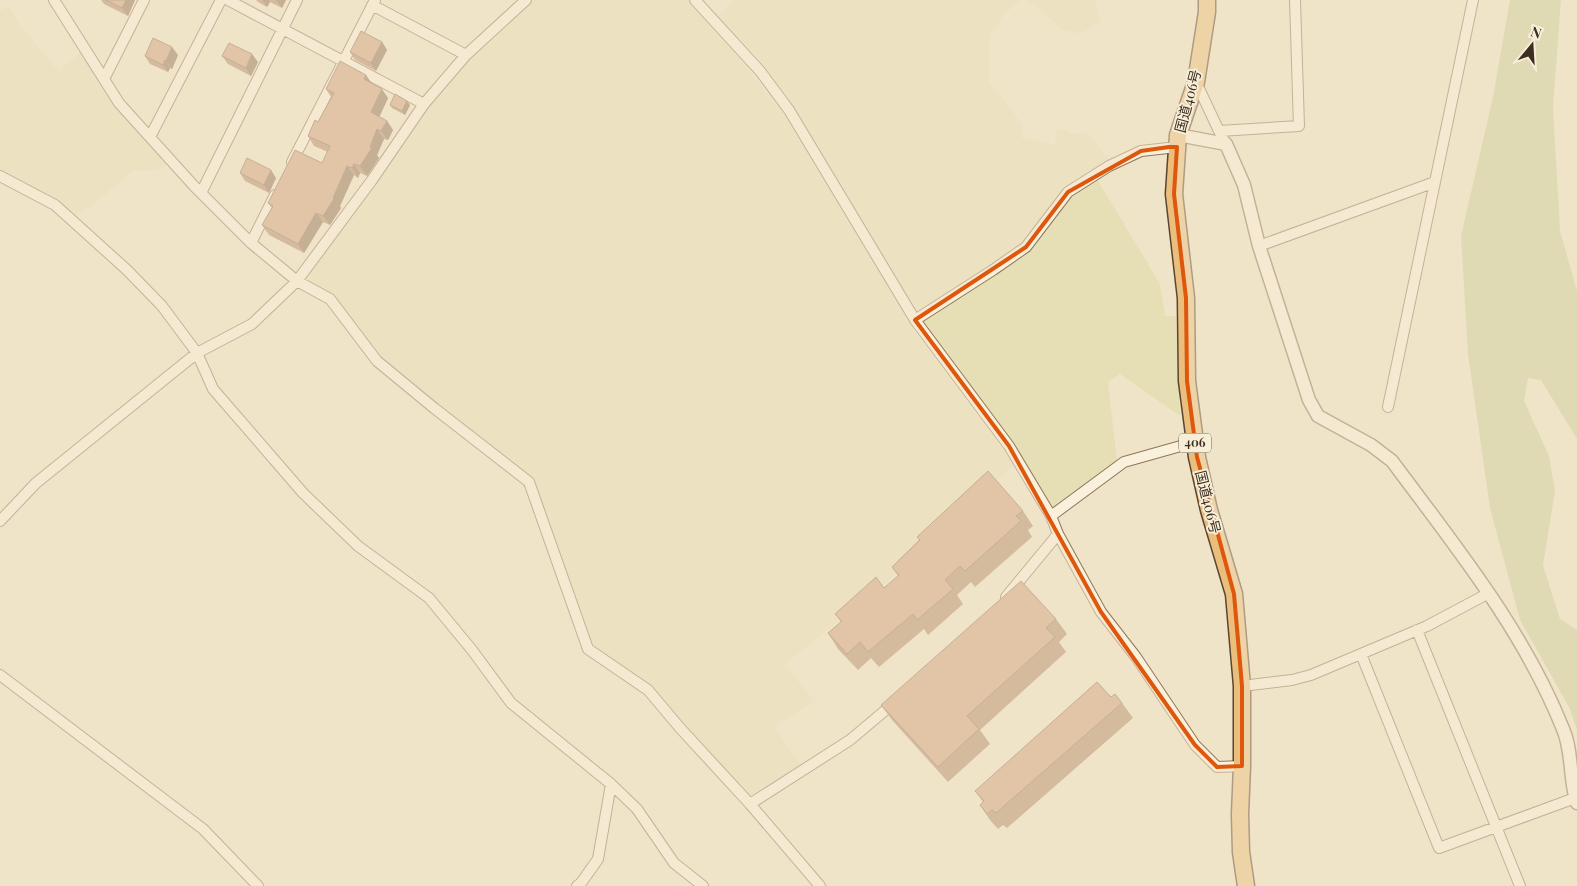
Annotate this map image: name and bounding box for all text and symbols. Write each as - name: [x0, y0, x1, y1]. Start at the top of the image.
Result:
- north arrow: [1507, 20, 1557, 70]
- text: N: [1528, 22, 1544, 43]
- street label: 国道406号: [1170, 67, 1205, 135]
- road number: 406: [1179, 433, 1211, 452]
- street label: 国道406号: [1191, 468, 1226, 535]

